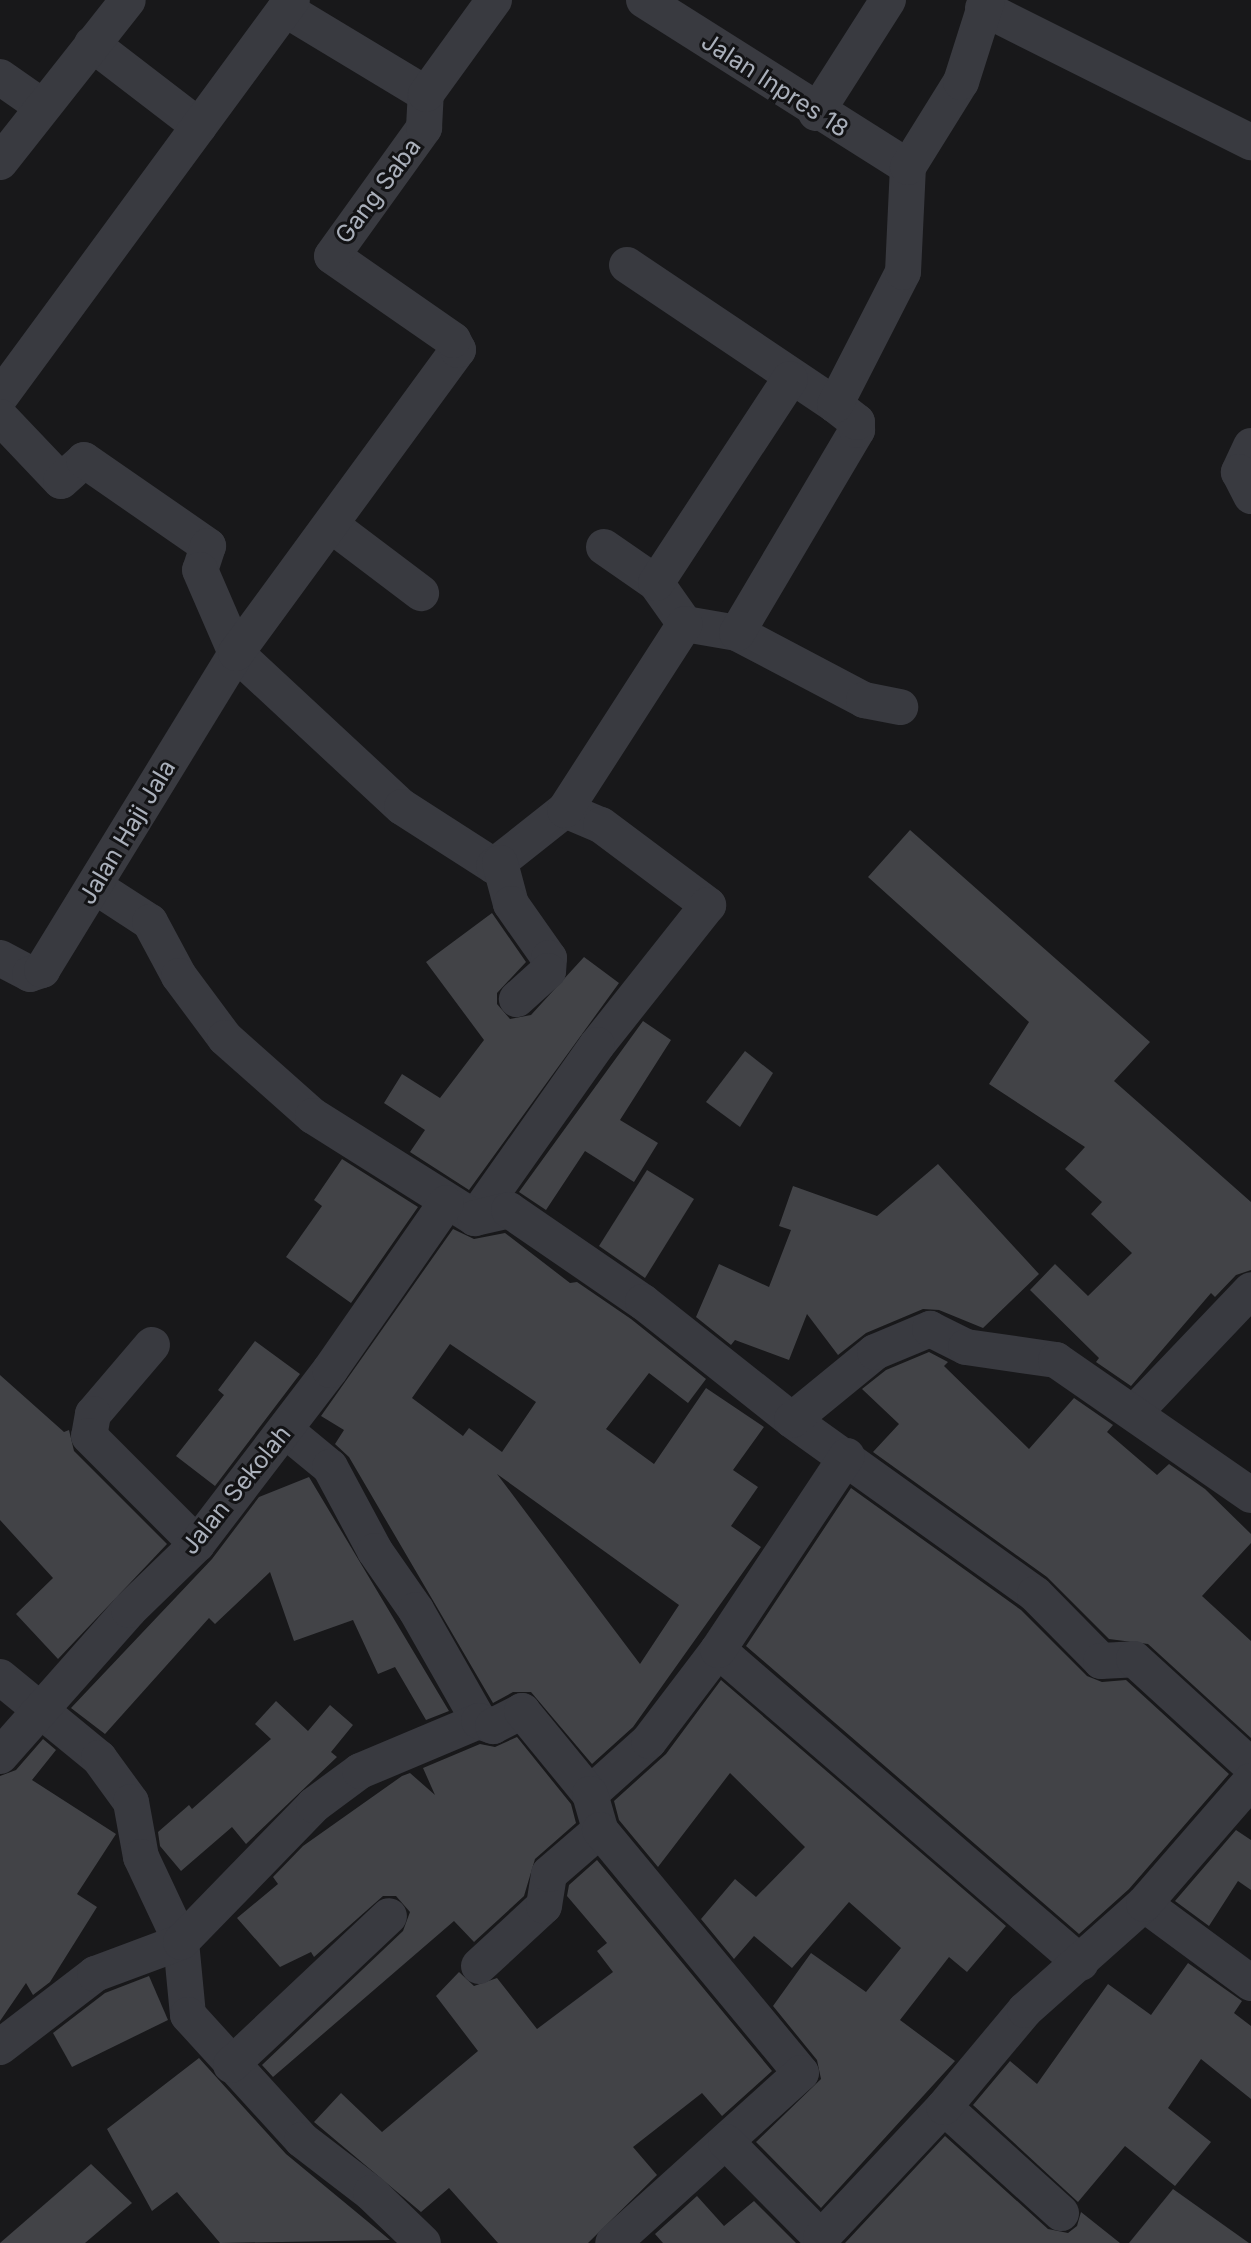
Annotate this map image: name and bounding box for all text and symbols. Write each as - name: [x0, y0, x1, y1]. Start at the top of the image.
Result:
- street label: Jalan Inpres 18: [696, 27, 854, 143]
- street label: Gang Saba: [329, 133, 427, 249]
- street label: Jalan Haji Jala: [73, 754, 181, 910]
- street label: Jalan Sekolah: [175, 1420, 297, 1560]

